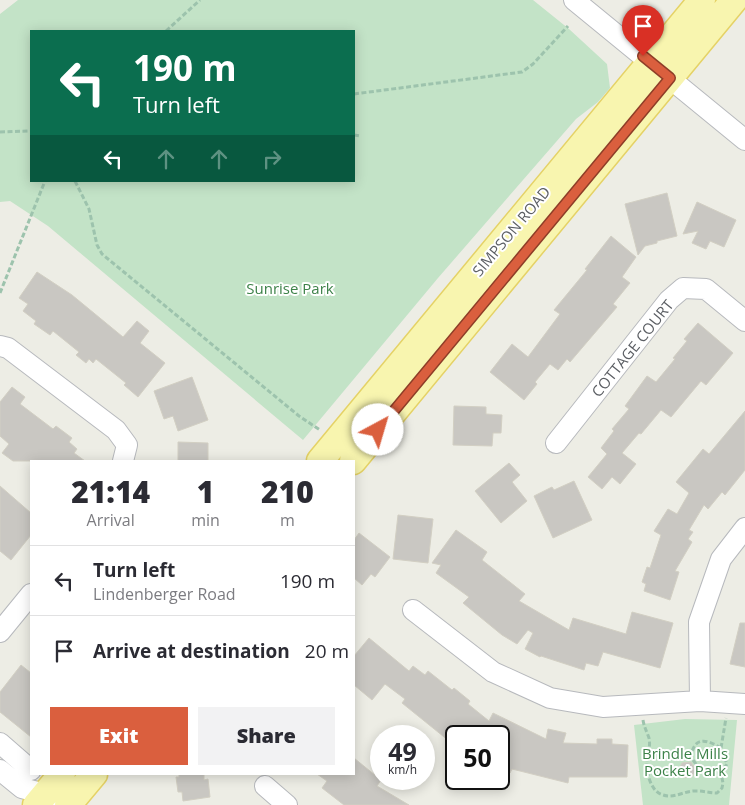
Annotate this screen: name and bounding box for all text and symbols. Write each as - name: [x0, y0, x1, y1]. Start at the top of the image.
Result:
- pin: [622, 5, 664, 56]
- icon: arrive: [629, 12, 657, 40]
- text: 190 m: [133, 44, 237, 91]
- icon: left: [50, 50, 115, 115]
- text: Turn left: [133, 89, 220, 119]
- icon: left: [99, 145, 127, 173]
- icon: ahead: [152, 145, 180, 173]
- icon: ahead: [205, 145, 233, 173]
- icon: right: [258, 145, 286, 173]
- street label: SIMPSON ROAD: [468, 182, 554, 280]
- park label: Sunrise Park: [246, 278, 334, 298]
- street label: COTTAGE COURT: [587, 295, 678, 401]
- position arrow: [351, 403, 403, 455]
- text: 21:14: [71, 471, 150, 512]
- text: 1: [197, 471, 214, 512]
- text: 210: [261, 471, 314, 512]
- text: Arrival: [87, 509, 135, 531]
- text: min: [191, 509, 220, 531]
- text: m: [280, 509, 295, 531]
- text: Turn left: [93, 557, 175, 583]
- icon: left: [50, 567, 78, 595]
- text: 190 m: [280, 568, 335, 594]
- text: Lindenberger Road: [93, 583, 236, 605]
- icon: arrive: [50, 637, 78, 665]
- text: Arrive at destination: [93, 638, 290, 664]
- text: 20 m: [305, 638, 349, 664]
- button: Exit: [50, 707, 188, 765]
- button: Share: [198, 707, 335, 765]
- speed limit sign: 50: [445, 725, 510, 790]
- text: 49: [388, 734, 417, 768]
- park label: Brindle Mills Pocket Park: [642, 743, 728, 780]
- text: km/h: [388, 761, 417, 778]

